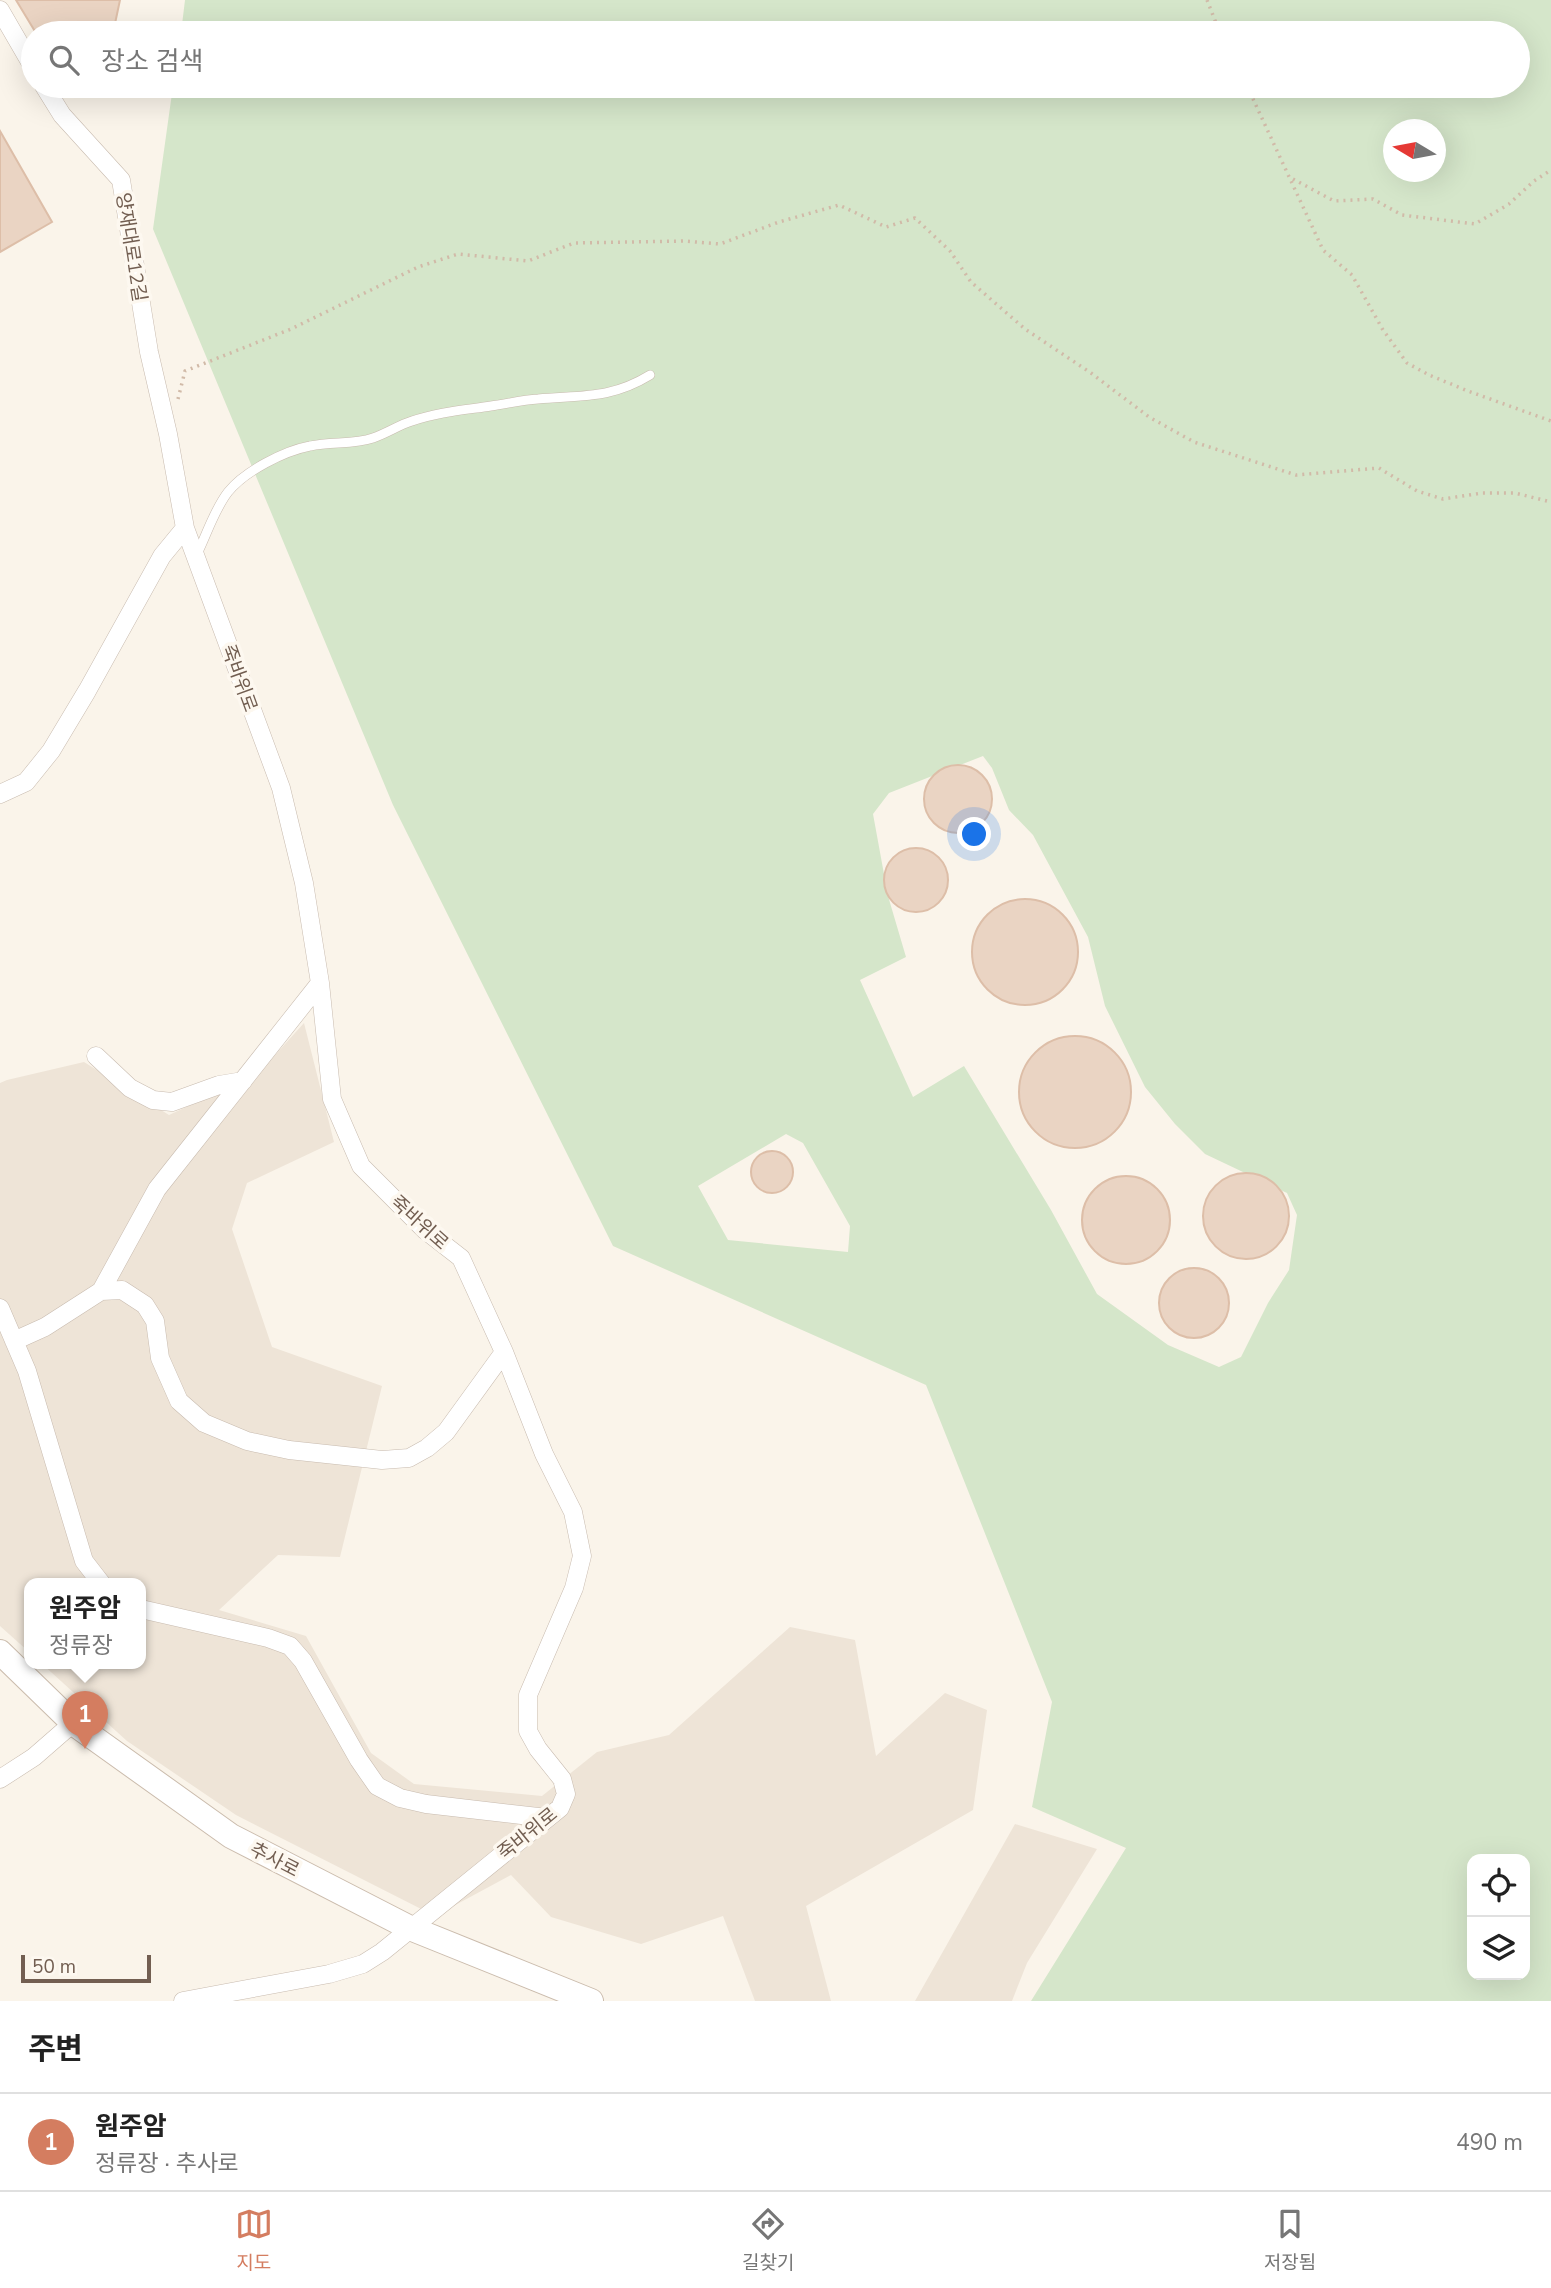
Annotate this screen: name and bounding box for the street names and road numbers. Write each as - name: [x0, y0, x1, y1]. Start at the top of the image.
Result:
- street label: 양재대로12길: [110, 191, 152, 304]
- street label: 죽바위로: [215, 641, 263, 716]
- street label: 죽바위로: [385, 1190, 454, 1256]
- street label: 죽바위로: [492, 1802, 563, 1866]
- street label: 추사로: [245, 1836, 304, 1883]

